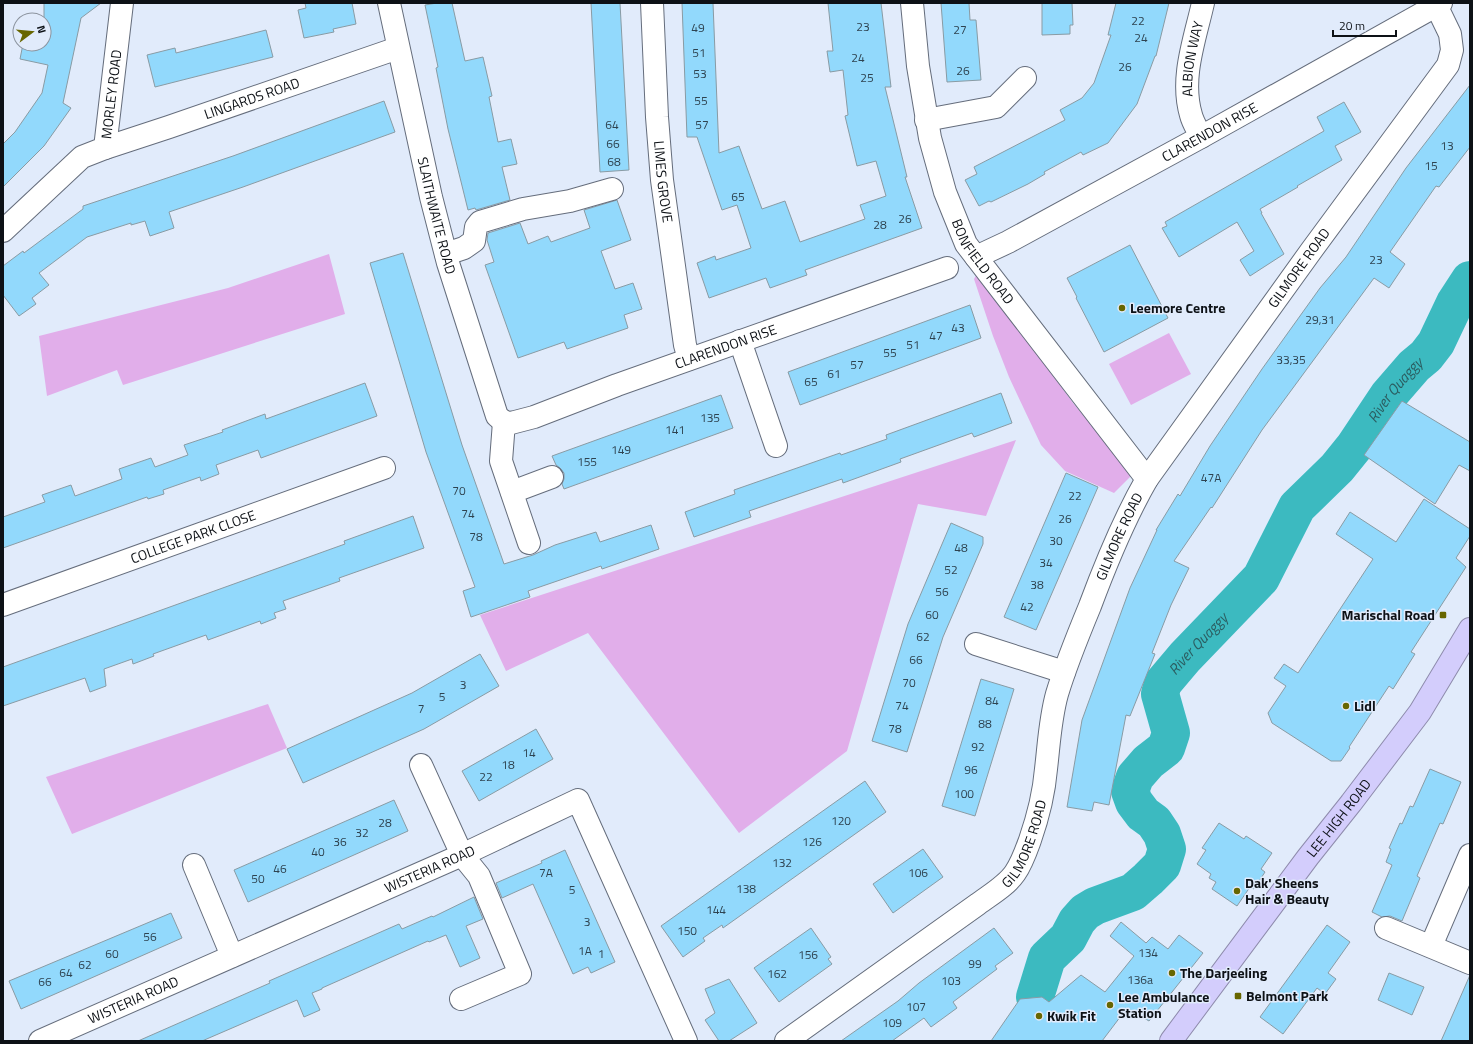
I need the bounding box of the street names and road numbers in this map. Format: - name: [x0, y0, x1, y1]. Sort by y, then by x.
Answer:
- street label: ALBION WAY: [1176, 18, 1208, 97]
- street label: MORLEY ROAD: [95, 48, 126, 140]
- street label: LINGARDS ROAD: [201, 72, 302, 124]
- street label: CLARENDON RISE: [1158, 96, 1261, 167]
- street label: LIMES GROVE: [649, 140, 679, 224]
- street label: SLAITHWAITE ROAD: [413, 155, 462, 277]
- street label: BONFIELD ROAD: [947, 215, 1020, 308]
- street label: GILMORE ROAD: [1262, 223, 1335, 312]
- street label: CLARENDON RISE: [672, 318, 779, 374]
- street label: GILMORE ROAD: [1090, 489, 1148, 583]
- street label: COLLEGE PARK CLOSE: [127, 504, 259, 568]
- street label: LEE HIGH ROAD: [1301, 774, 1376, 861]
- street label: GILMORE ROAD: [996, 798, 1051, 892]
- street label: WISTERIA ROAD: [381, 839, 478, 898]
- street label: WISTERIA ROAD: [84, 970, 182, 1029]

